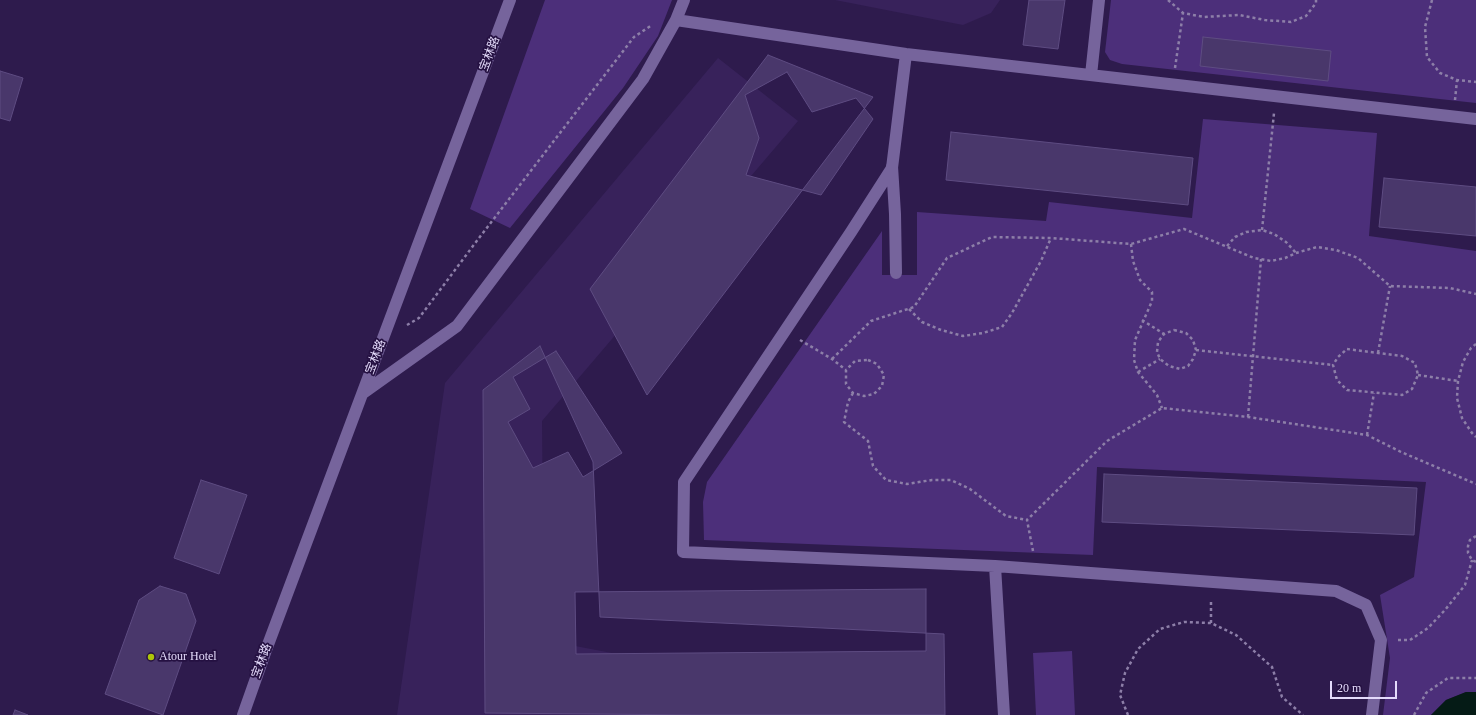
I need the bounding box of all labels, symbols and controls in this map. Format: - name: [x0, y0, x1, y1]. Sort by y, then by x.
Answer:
- street label: 宝林路: [477, 35, 503, 73]
- street label: 宝林路: [363, 338, 389, 376]
- street label: 宝林路: [249, 642, 275, 680]
- place label: Atour Hotel: [159, 650, 217, 664]
- marker: Atour Hotel: [146, 652, 156, 662]
- scale bar: [1332, 673, 1399, 699]
- text: 20 m: [1337, 681, 1361, 695]

